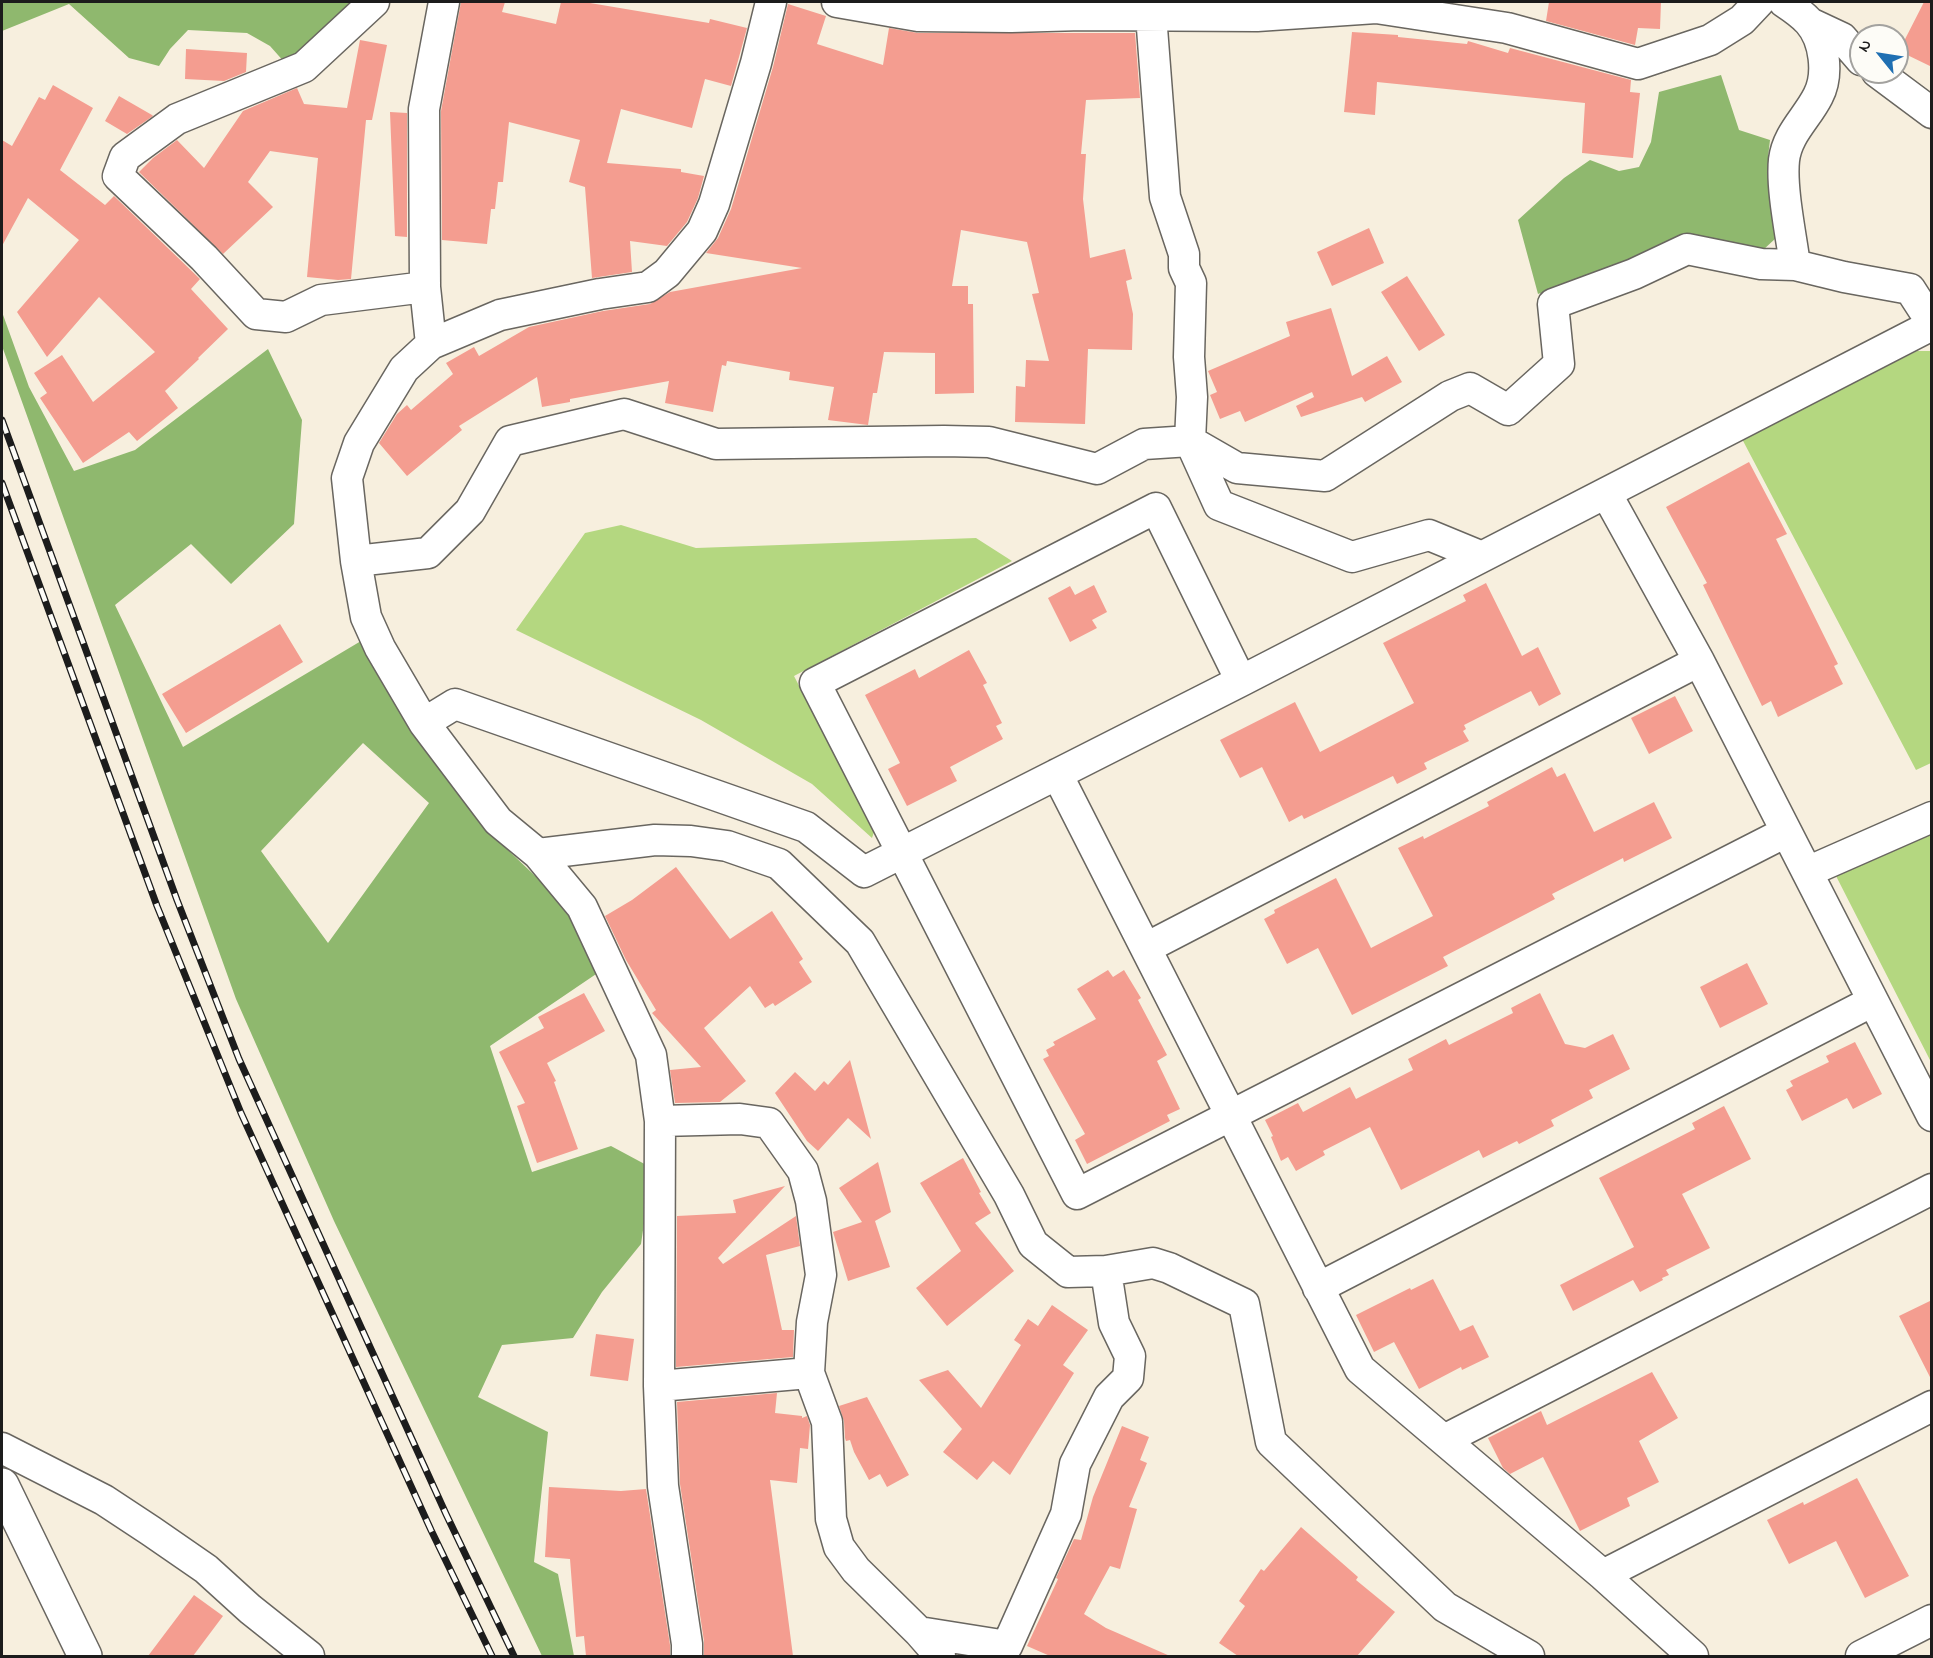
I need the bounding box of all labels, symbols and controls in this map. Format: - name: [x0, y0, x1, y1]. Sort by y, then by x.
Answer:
- north arrow: [1849, 24, 1909, 84]
- text: N: [1852, 35, 1878, 57]

